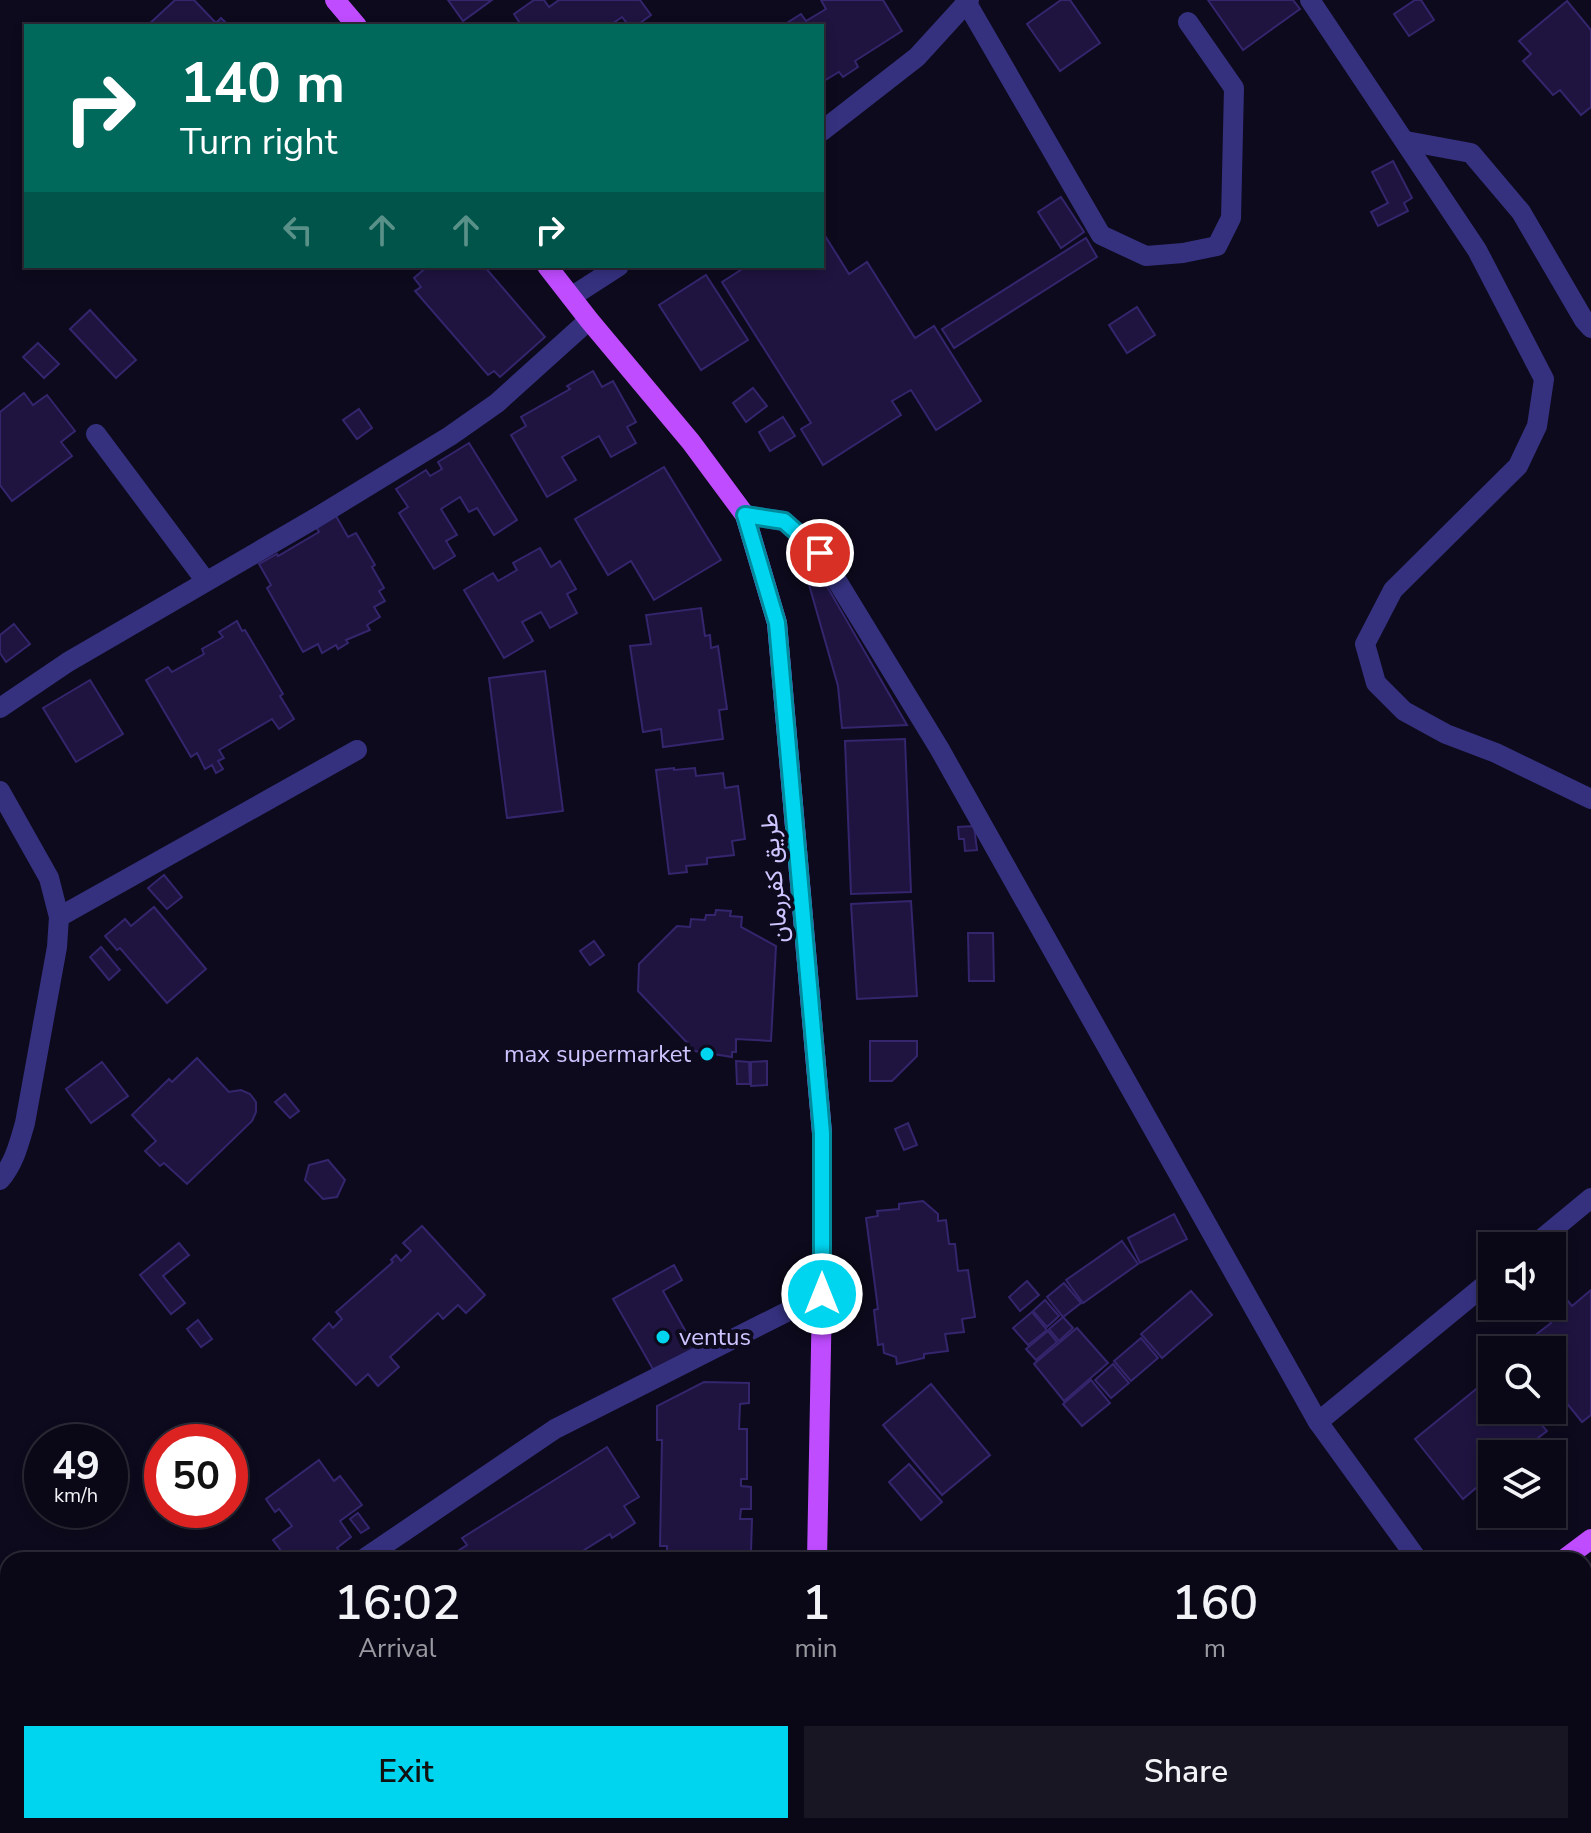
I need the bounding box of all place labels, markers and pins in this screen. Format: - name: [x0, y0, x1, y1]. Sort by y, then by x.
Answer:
- pin: [786, 519, 854, 587]
- place label: max supermarket: [504, 1038, 692, 1070]
- marker: max supermarket: [698, 1045, 716, 1063]
- place label: ventus: [679, 1321, 751, 1353]
- marker: ventus: [654, 1328, 672, 1346]

